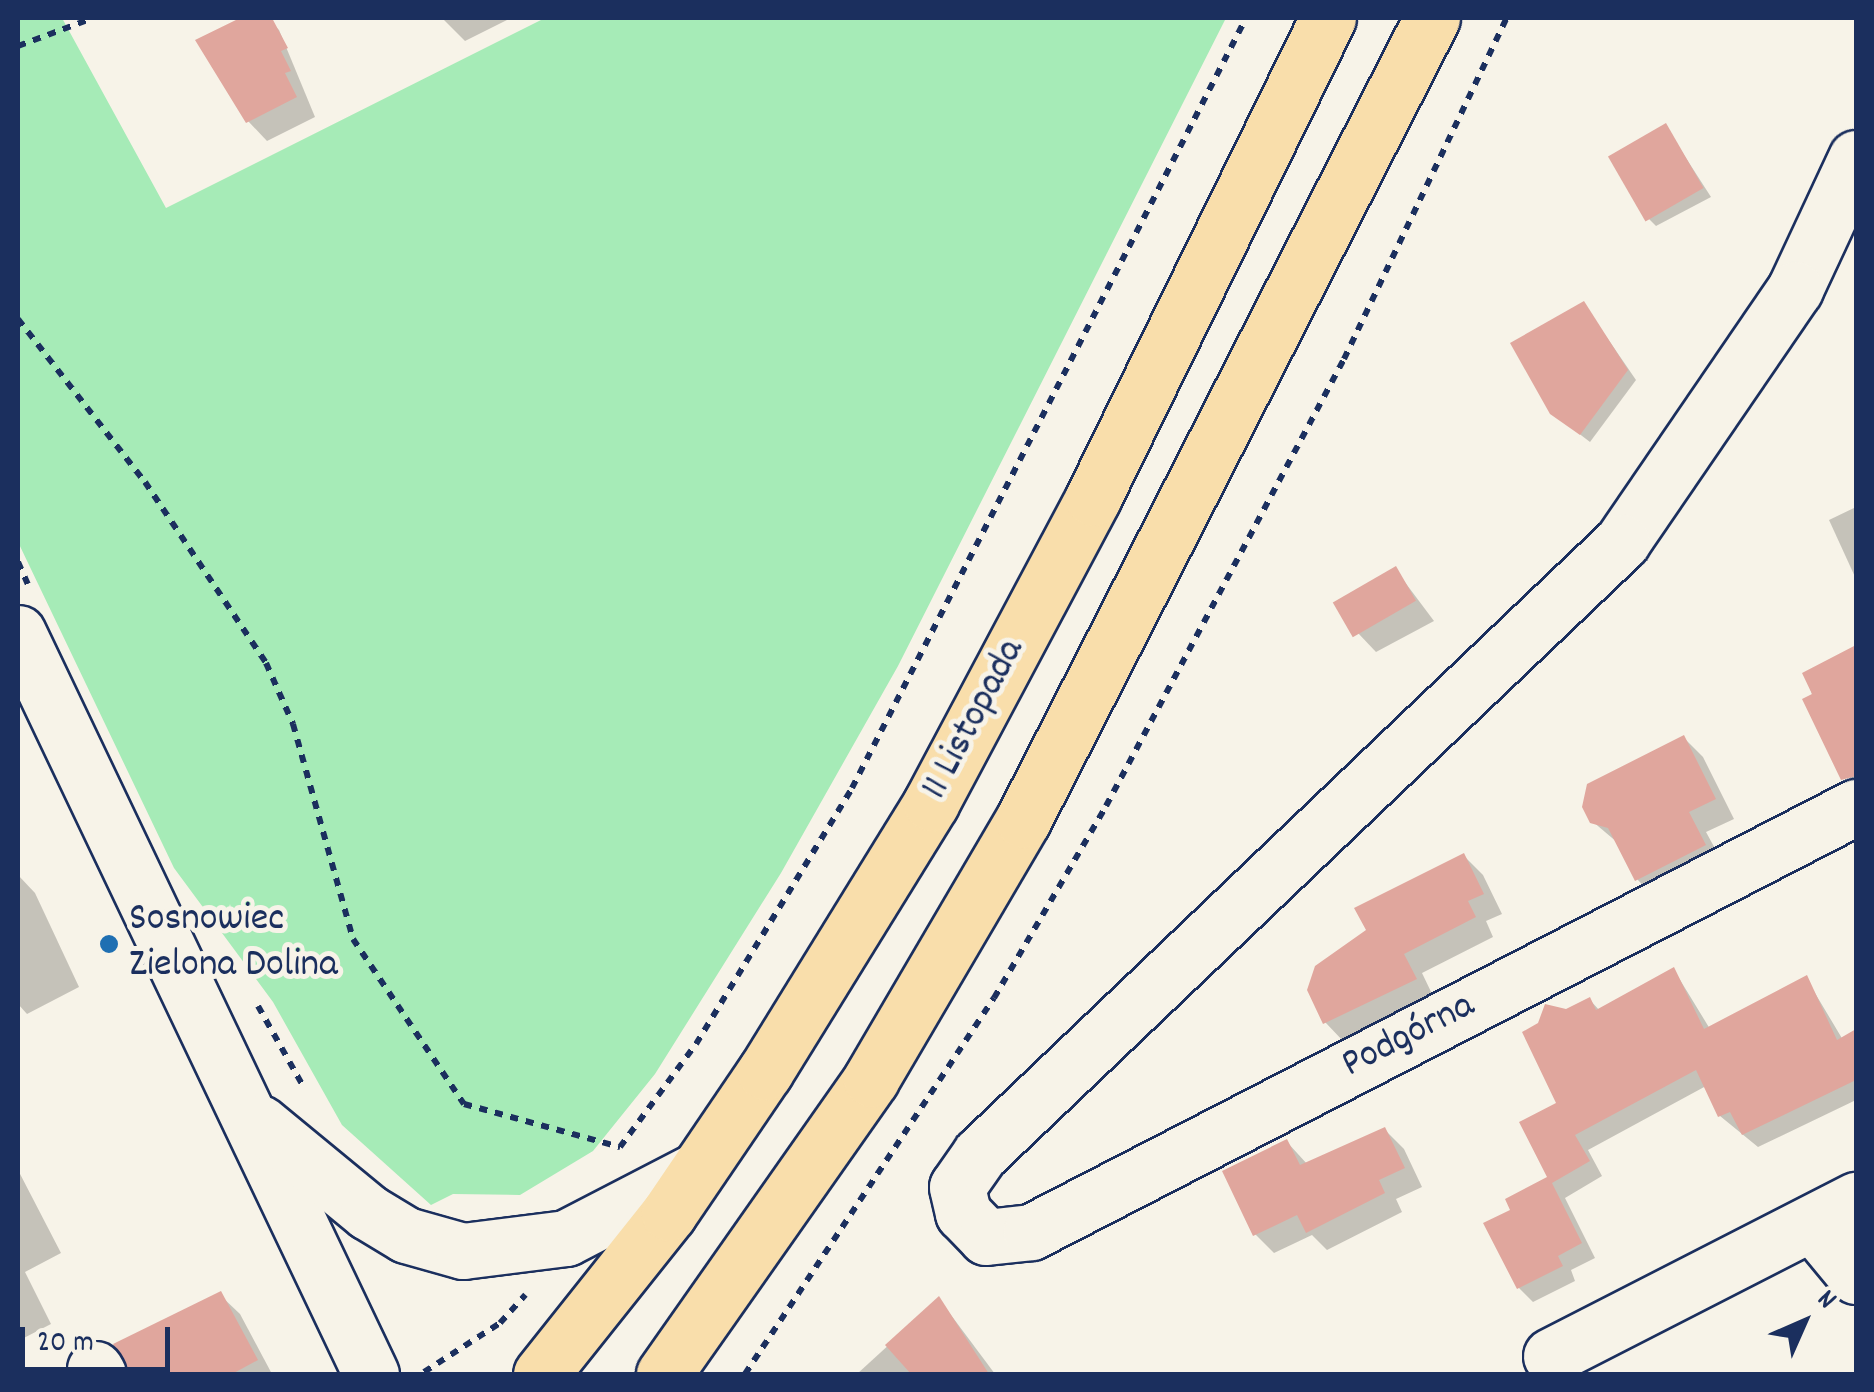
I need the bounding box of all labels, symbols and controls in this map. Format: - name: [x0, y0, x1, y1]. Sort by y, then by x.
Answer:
- street label: 11 Listopada: [913, 632, 1037, 808]
- place label: Sosnowiec Zielona Dolina: [129, 897, 338, 991]
- marker: Sosnowiec Zielona Dolina: [98, 933, 120, 955]
- street label: Podgórna: [1335, 983, 1483, 1091]
- north arrow: [1754, 1272, 1854, 1372]
- text: N: [1806, 1282, 1844, 1320]
- scale bar: [25, 1307, 175, 1369]
- text: 20 m: [37, 1323, 94, 1366]

